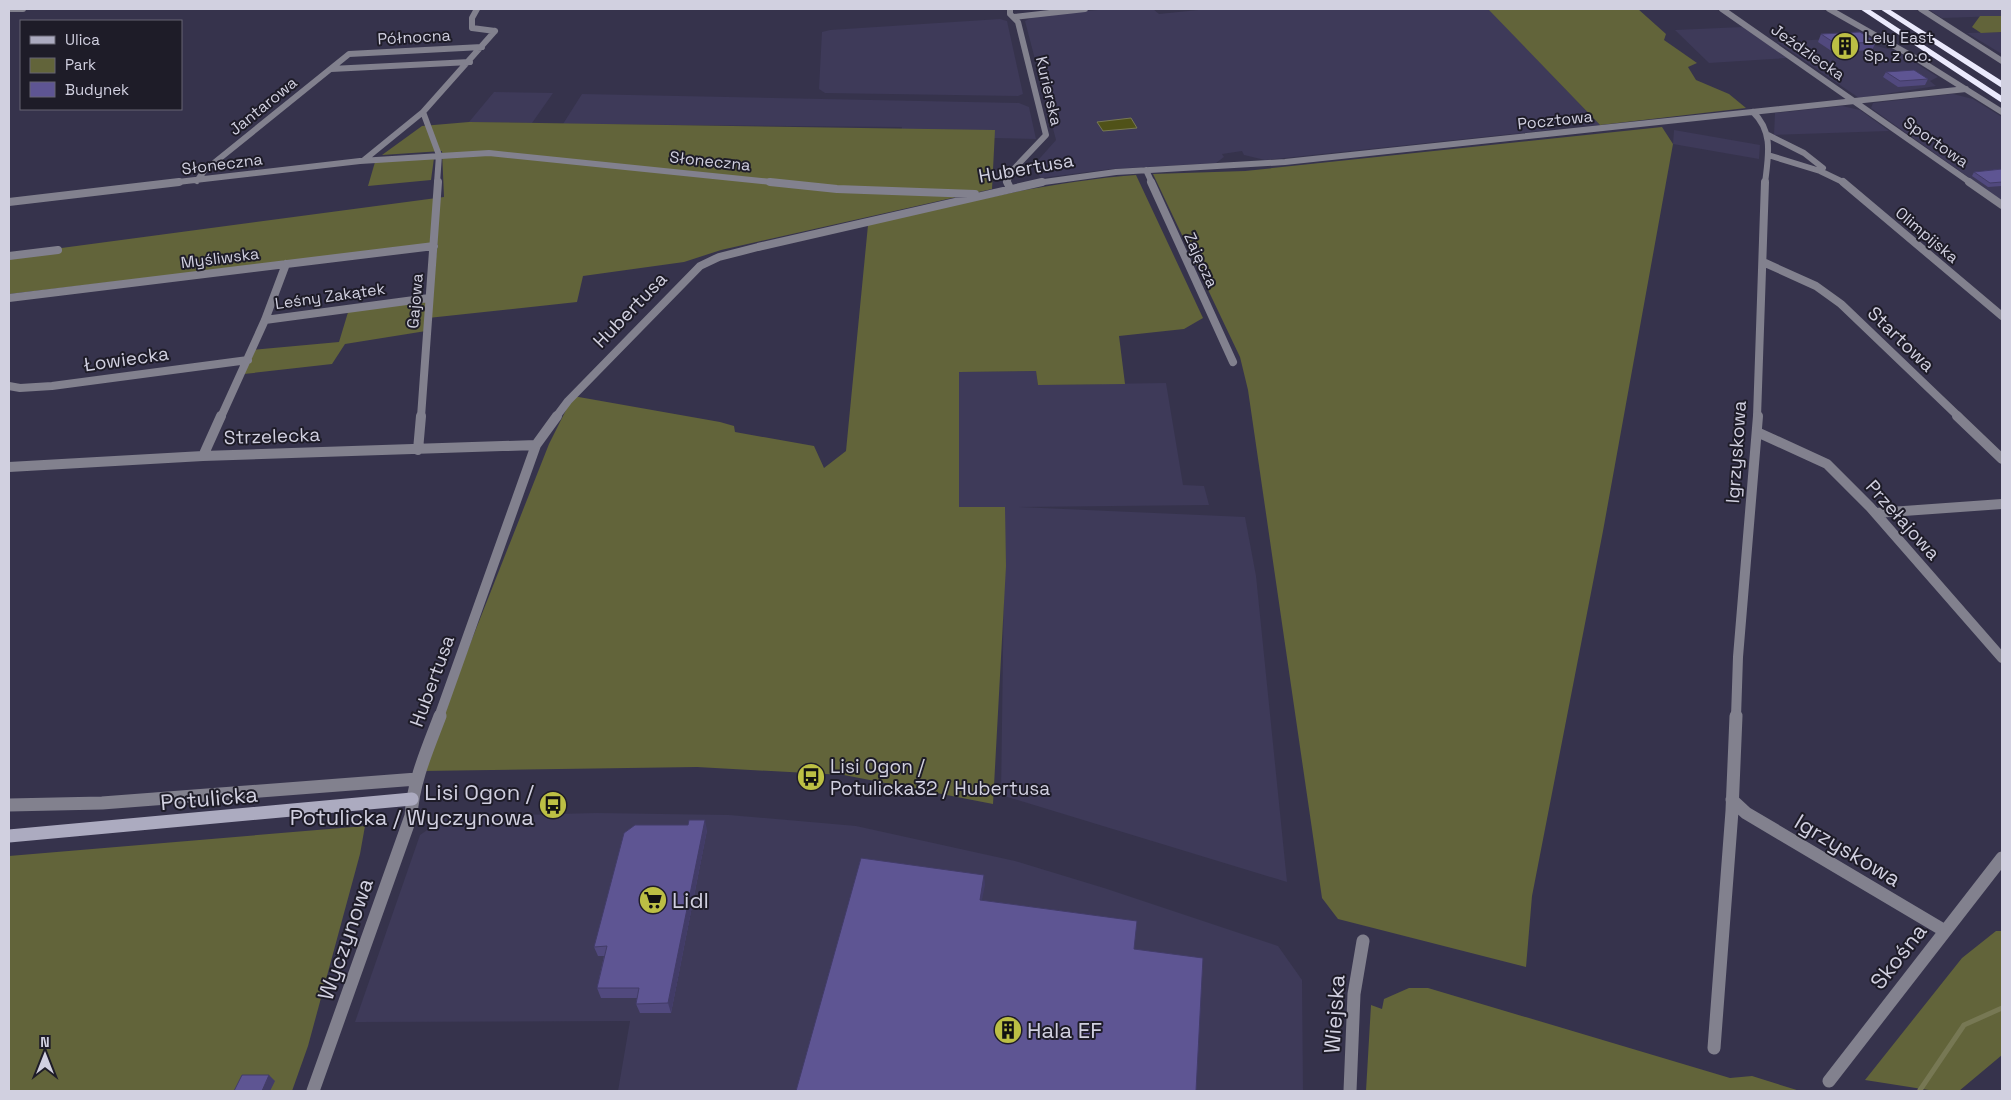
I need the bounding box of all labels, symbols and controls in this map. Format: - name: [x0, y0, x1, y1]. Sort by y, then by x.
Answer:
- street label: Jeździecka: [1767, 19, 1849, 85]
- legend: [20, 20, 182, 110]
- street label: Północna: [377, 25, 451, 49]
- place label: Lely East Sp. z o.o.: [1864, 27, 1934, 66]
- text: Ulica: [65, 30, 100, 49]
- building icon: Lely East Sp. z o.o.: [1830, 31, 1860, 61]
- street label: Kurierska: [1031, 54, 1067, 128]
- text: Park: [65, 55, 96, 74]
- street label: Jantarowa: [225, 72, 301, 140]
- text: Budynek: [65, 80, 129, 99]
- street label: Pocztowa: [1516, 106, 1594, 134]
- street label: Sportowa: [1899, 112, 1973, 172]
- street label: Słoneczna: [668, 146, 752, 176]
- street label: Hubertusa: [977, 147, 1075, 189]
- street label: Słoneczna: [180, 149, 264, 179]
- street label: Olimpijska: [1891, 202, 1963, 268]
- street label: Zajęcza: [1179, 229, 1223, 291]
- street label: Myśliwska: [180, 243, 260, 273]
- street label: Hubertusa: [588, 267, 672, 353]
- street label: Gajowa: [402, 273, 428, 329]
- street label: Leśny Zakątek: [274, 278, 387, 314]
- street label: Startowa: [1862, 301, 1940, 377]
- street label: Łowiecka: [82, 341, 171, 377]
- street label: Igrzyskowa: [1720, 400, 1752, 504]
- street label: Strzelecka: [223, 422, 321, 450]
- street label: Przełajowa: [1860, 475, 1946, 565]
- street label: Hubertusa: [404, 632, 460, 730]
- place label: Lisi Ogon / Potulicka32 / Hubertusa: [830, 754, 1050, 801]
- bus stop icon: Lisi Ogon / Potulicka32 / Hubertusa: [796, 762, 826, 792]
- place label: Lisi Ogon / Potulicka / Wyczynowa: [290, 778, 535, 831]
- street label: Potulicka: [159, 780, 259, 816]
- bus stop icon: Lisi Ogon / Potulicka / Wyczynowa: [538, 790, 568, 820]
- street label: Igrzyskowa: [1790, 807, 1907, 893]
- street label: Wyczynowa: [311, 874, 379, 1004]
- supermarket icon: Lidl: [638, 885, 668, 915]
- place label: Lidl: [672, 886, 709, 914]
- street label: Skośna: [1864, 917, 1933, 995]
- street label: Wiejska: [1317, 973, 1351, 1054]
- building icon: Hala EF: [993, 1015, 1023, 1045]
- place label: Hala EF: [1027, 1016, 1102, 1044]
- north arrow: [20, 1030, 70, 1080]
- text: N: [40, 1033, 50, 1051]

